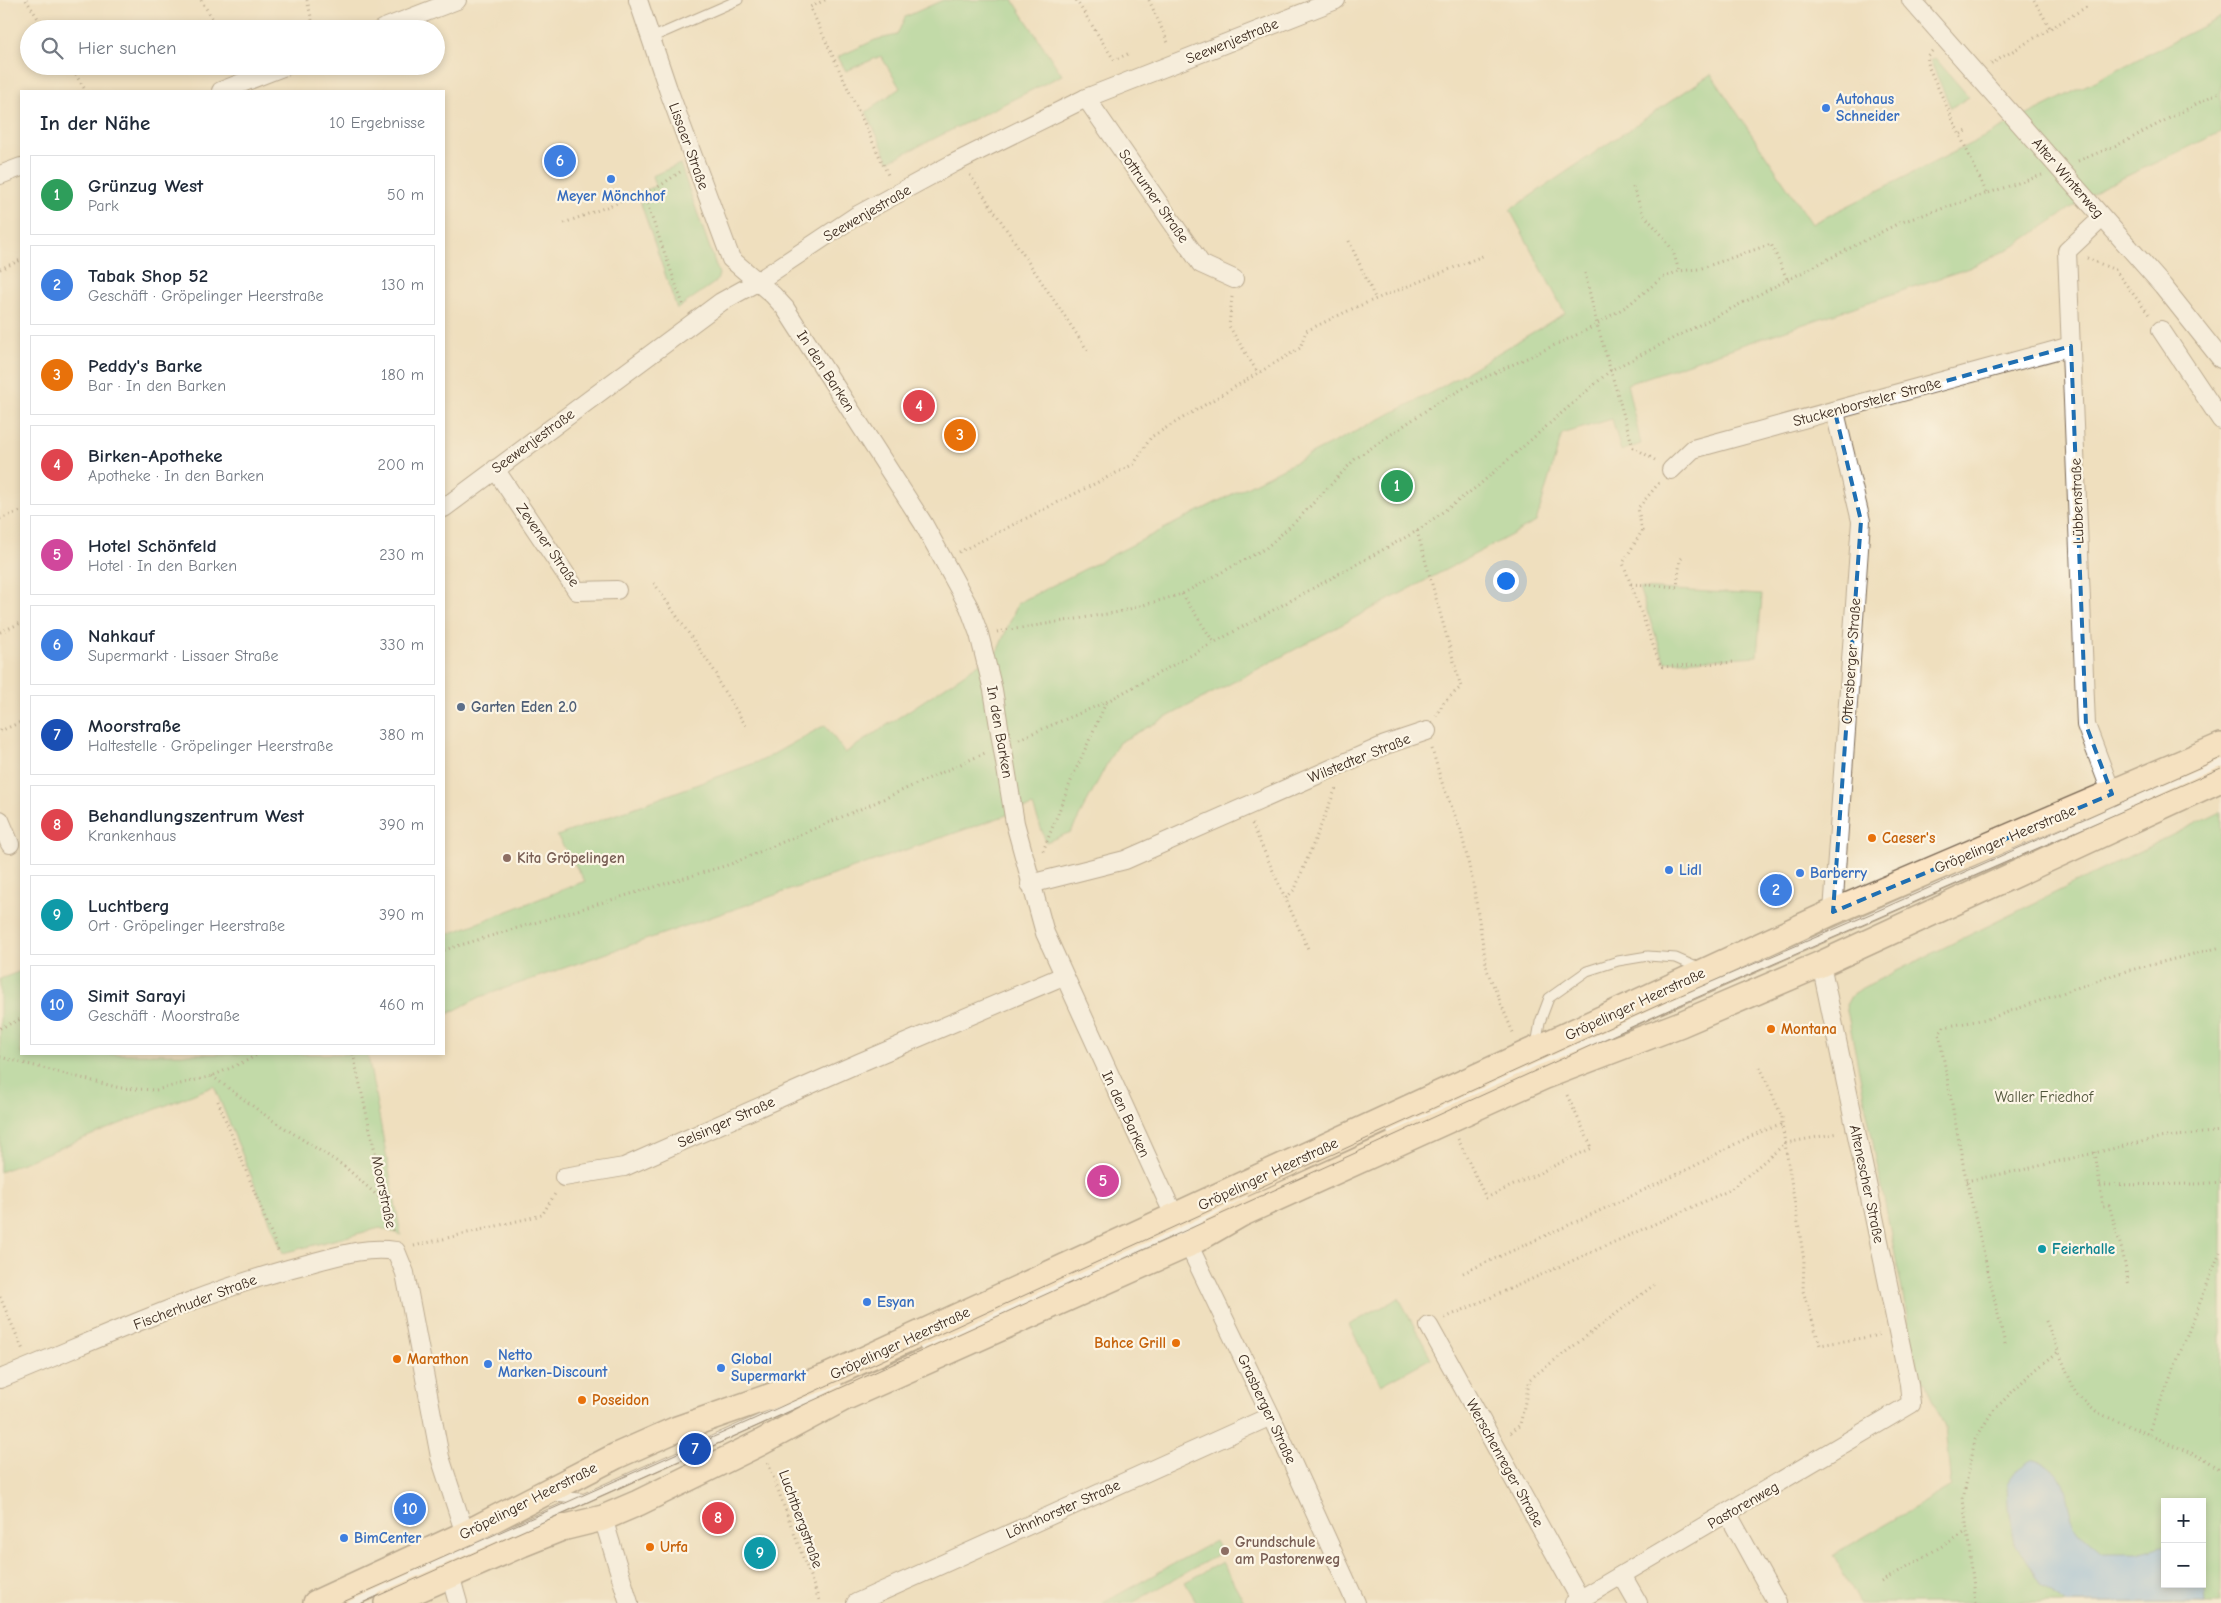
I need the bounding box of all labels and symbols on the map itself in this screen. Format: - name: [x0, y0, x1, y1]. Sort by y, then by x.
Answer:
- street label: Seewenjestraße: [1183, 14, 1281, 68]
- place label: Autohaus Schneider: [1836, 90, 1900, 125]
- street label: Lissaer Straße: [665, 100, 713, 192]
- marker: Autohaus Schneider: [1820, 102, 1832, 114]
- street label: Alter Winterweg: [2028, 134, 2108, 222]
- pin: 6: [544, 142, 576, 180]
- street label: Sottrumer Straße: [1115, 146, 1193, 247]
- marker: Meyer Mönchhof: [605, 173, 617, 185]
- street label: Seewenjestraße: [820, 180, 914, 245]
- place label: Meyer Mönchhof: [557, 187, 666, 205]
- street label: In den Barken: [793, 327, 859, 415]
- street label: Stuckenborsteler Straße: [1791, 373, 1944, 430]
- pin: 4: [903, 387, 935, 425]
- street label: Seewenjestraße: [488, 405, 578, 477]
- pin: 3: [944, 416, 976, 454]
- street label: Lübbenstraße: [2066, 457, 2087, 544]
- pin: 1: [1381, 467, 1413, 505]
- street label: Zevener Straße: [513, 500, 584, 591]
- your location: [1493, 568, 1519, 594]
- street label: Ottersberger Straße: [1838, 597, 1864, 725]
- street label: In den Barken: [983, 684, 1017, 780]
- place label: Garten Eden 2.0: [471, 698, 577, 716]
- marker: Garten Eden 2.0: [455, 701, 467, 713]
- street label: Wilstedter Straße: [1305, 729, 1413, 787]
- street label: Gröpelinger Heerstraße: [1931, 801, 2079, 877]
- place label: Caeser's: [1882, 829, 1935, 847]
- marker: Caeser's: [1866, 832, 1878, 844]
- place label: Kita Gröpelingen: [517, 849, 625, 867]
- marker: Kita Gröpelingen: [501, 852, 513, 864]
- place label: Lidl: [1679, 861, 1702, 879]
- marker: Lidl: [1663, 864, 1675, 876]
- place label: Barberry: [1810, 864, 1867, 882]
- marker: Barberry: [1794, 867, 1806, 879]
- pin: 2: [1760, 871, 1792, 909]
- street label: Gröpelinger Heerstraße: [1562, 963, 1708, 1044]
- place label: Montana: [1781, 1020, 1837, 1038]
- marker: Montana: [1765, 1023, 1777, 1035]
- street label: In den Barken: [1098, 1068, 1154, 1160]
- park label: Waller Friedhof: [1995, 1088, 2094, 1106]
- street label: Selsinger Straße: [674, 1092, 778, 1152]
- street label: Altenescher Straße: [1846, 1123, 1888, 1245]
- street label: Gröpelinger Heerstraße: [1195, 1133, 1341, 1214]
- street label: Moorstraße: [368, 1154, 401, 1230]
- pin: 5: [1087, 1162, 1119, 1200]
- place label: Feierhalle: [2052, 1240, 2115, 1258]
- marker: Feierhalle: [2036, 1243, 2048, 1255]
- street label: Fischerhuder Straße: [131, 1270, 260, 1334]
- place label: Esyan: [877, 1293, 915, 1311]
- marker: Esyan: [861, 1296, 873, 1308]
- street label: Gröpelinger Heerstraße: [827, 1302, 973, 1383]
- place label: Bahce Grill: [1094, 1334, 1166, 1352]
- marker: Bahce Grill: [1170, 1337, 1182, 1349]
- place label: Netto Marken-Discount: [498, 1346, 609, 1381]
- place label: Marathon: [407, 1350, 469, 1368]
- place label: Global Supermarkt: [731, 1350, 807, 1385]
- street label: Grasberger Straße: [1234, 1351, 1301, 1467]
- marker: Marathon: [391, 1353, 403, 1365]
- marker: Netto Marken-Discount: [482, 1358, 494, 1370]
- marker: Global Supermarkt: [715, 1362, 727, 1374]
- place label: Poseidon: [592, 1391, 649, 1409]
- marker: Poseidon: [576, 1394, 588, 1406]
- street label: Werschenreger Straße: [1462, 1396, 1548, 1531]
- pin: 7: [679, 1430, 711, 1468]
- street label: Gröpelinger Heerstraße: [456, 1458, 600, 1544]
- street label: Luchtbergstraße: [775, 1468, 827, 1571]
- street label: Löhnhorster Straße: [1003, 1475, 1123, 1542]
- street label: Pastorenweg: [1704, 1477, 1782, 1533]
- pin: 10: [394, 1490, 426, 1528]
- pin: 8: [702, 1499, 734, 1537]
- place label: BimCenter: [354, 1529, 421, 1547]
- marker: BimCenter: [338, 1532, 350, 1544]
- place label: Grundschule am Pastorenweg: [1235, 1533, 1341, 1568]
- pin: 9: [744, 1534, 776, 1572]
- place label: Urfa: [660, 1538, 688, 1556]
- marker: Urfa: [644, 1541, 656, 1553]
- marker: Grundschule am Pastorenweg: [1219, 1545, 1231, 1557]

